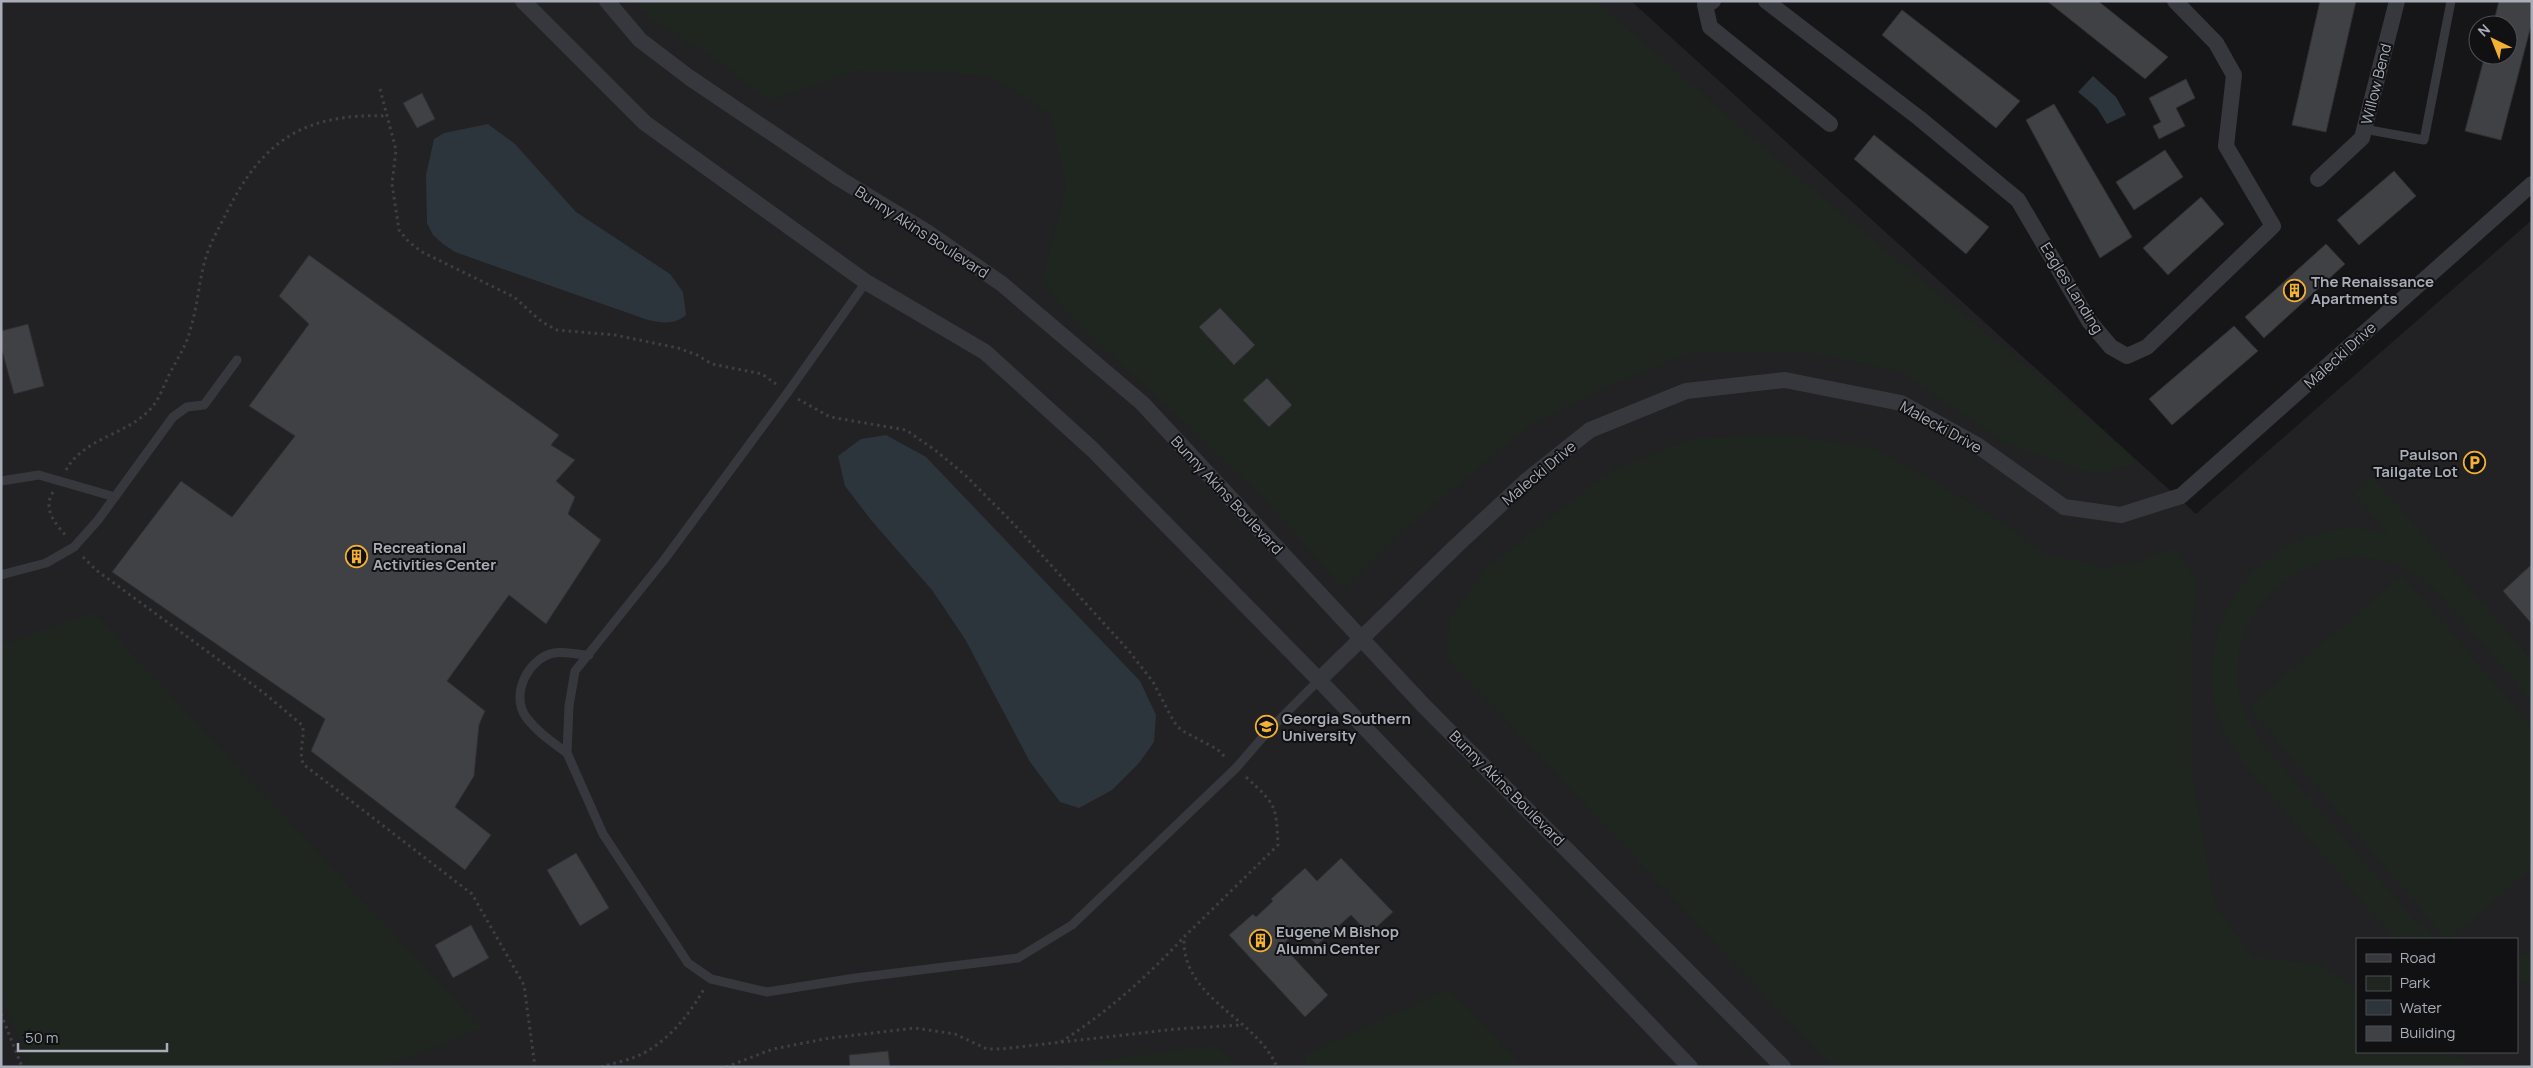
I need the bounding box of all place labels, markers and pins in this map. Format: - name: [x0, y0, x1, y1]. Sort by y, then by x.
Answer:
- place label: The Renaissance Apartments: [2311, 271, 2434, 309]
- building icon: The Renaissance Apartments: [2283, 278, 2307, 302]
- place label: Paulson Tailgate Lot: [2373, 444, 2458, 482]
- parking icon: Paulson Tailgate Lot: [2462, 451, 2486, 475]
- place label: Recreational Activities Center: [373, 537, 496, 575]
- building icon: Recreational Activities Center: [345, 544, 369, 568]
- place label: Georgia Southern University: [1282, 708, 1411, 746]
- school or university icon: Georgia Southern University: [1254, 715, 1278, 739]
- place label: Eugene M Bishop Alumni Center: [1276, 921, 1399, 959]
- building icon: Eugene M Bishop Alumni Center: [1248, 928, 1272, 952]

